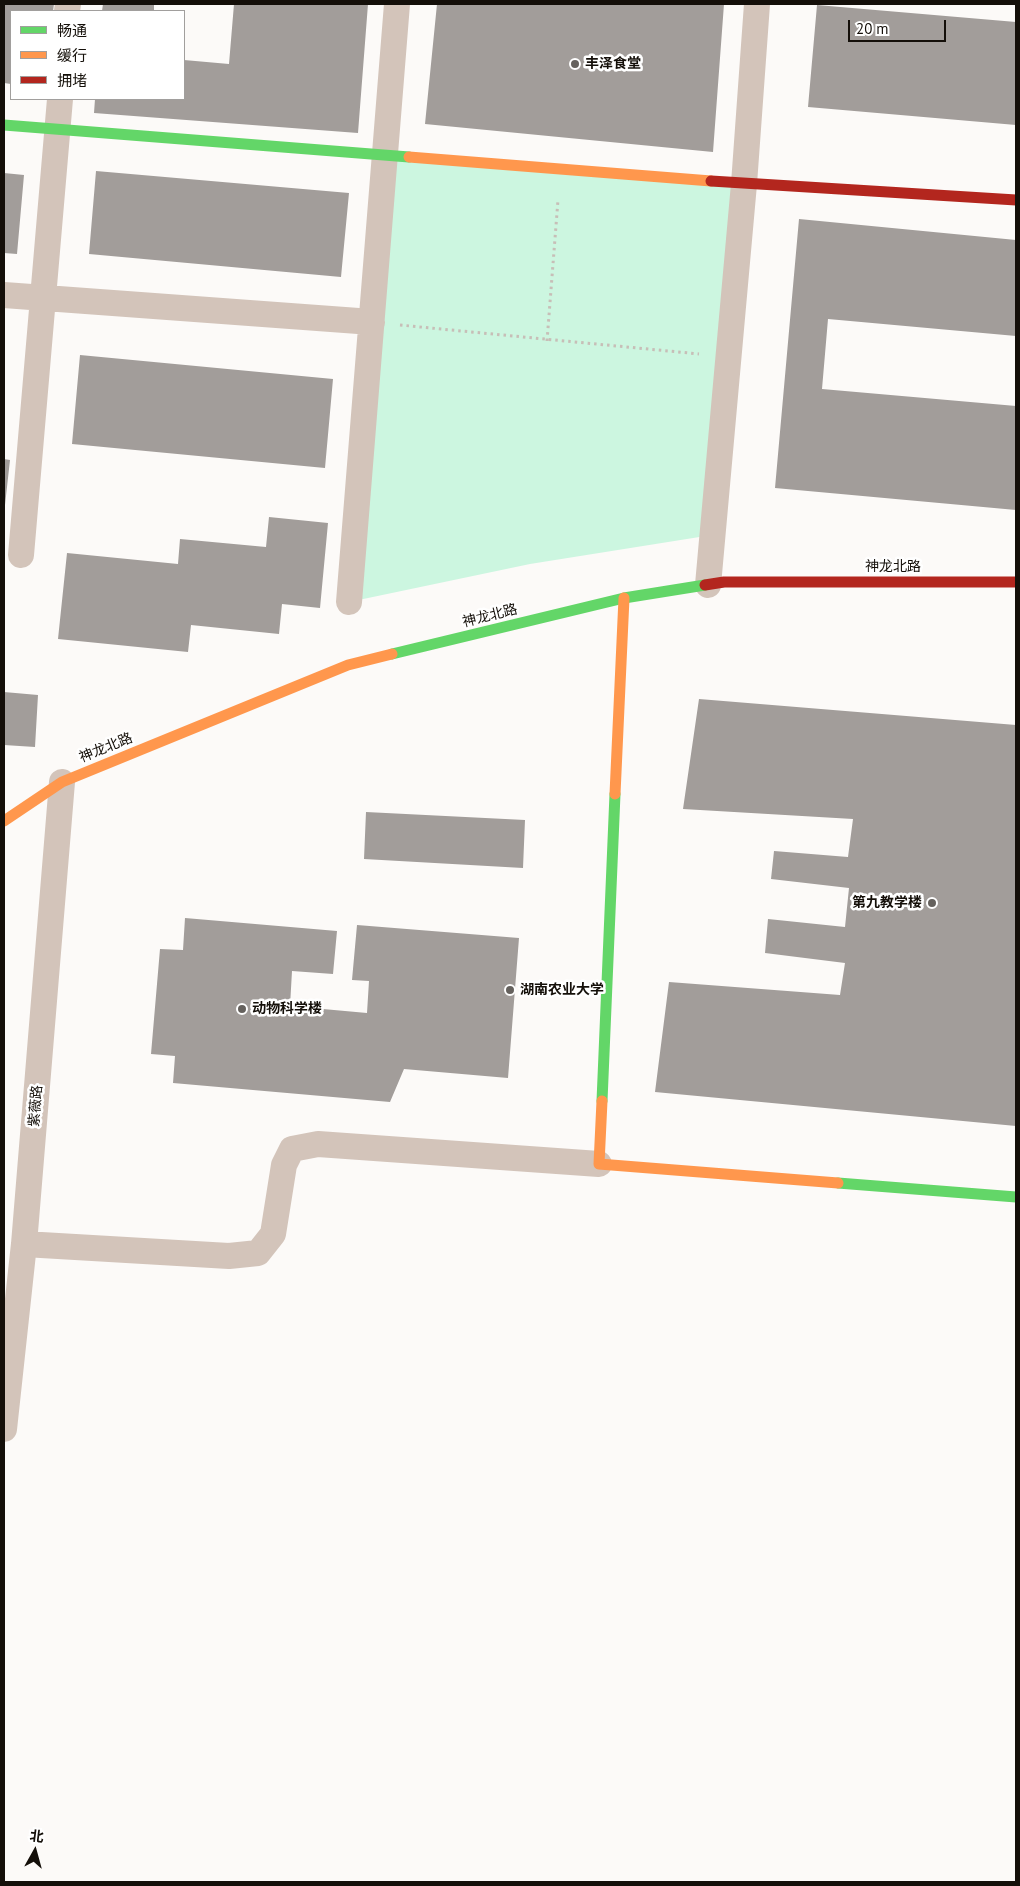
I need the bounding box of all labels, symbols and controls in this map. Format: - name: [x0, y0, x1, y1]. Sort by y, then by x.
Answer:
- legend: [10, 10, 185, 100]
- scale bar: [850, 10, 948, 42]
- text: 20 m: [856, 19, 889, 38]
- text: 畅通: [57, 21, 87, 40]
- text: 缓行: [57, 46, 87, 65]
- place label: 丰泽食堂: [585, 56, 641, 72]
- marker: 丰泽食堂: [569, 58, 581, 70]
- text: 拥堵: [57, 71, 87, 90]
- street label: 神龙北路: [865, 559, 921, 575]
- street label: 神龙北路: [461, 601, 519, 631]
- street label: 神龙北路: [77, 730, 135, 766]
- place label: 第九教学楼: [852, 895, 922, 911]
- marker: 第九教学楼: [926, 897, 938, 909]
- place label: 湖南农业大学: [520, 982, 604, 998]
- marker: 湖南农业大学: [504, 984, 516, 996]
- place label: 动物科学楼: [252, 1001, 322, 1017]
- marker: 动物科学楼: [236, 1003, 248, 1015]
- street label: 紫薇路: [26, 1084, 46, 1128]
- north arrow: [10, 1826, 60, 1876]
- text: 北: [29, 1826, 45, 1846]

